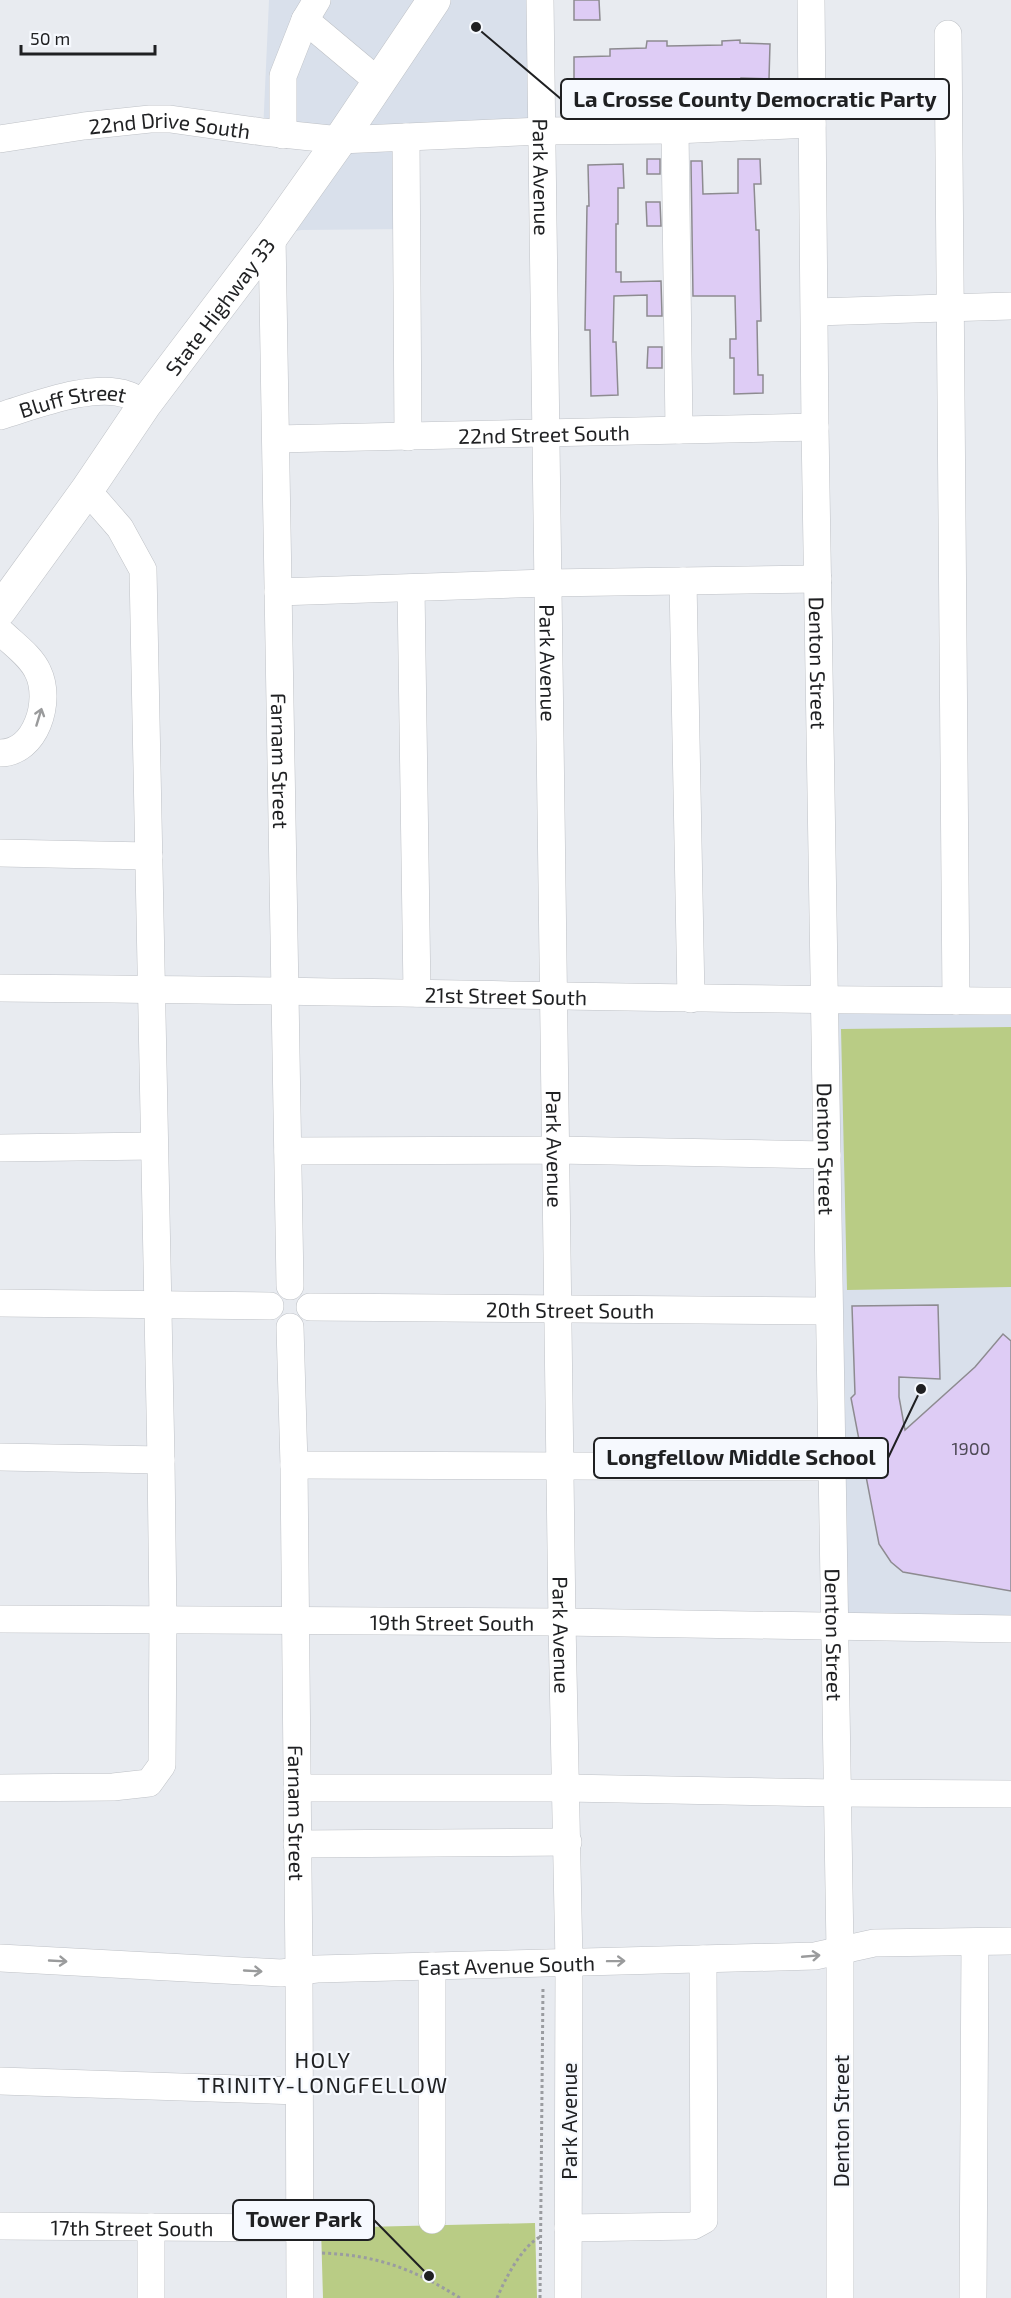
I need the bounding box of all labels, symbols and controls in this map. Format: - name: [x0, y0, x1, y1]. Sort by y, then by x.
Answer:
- scale bar: [21, 18, 154, 56]
- text: 50 m: [30, 27, 70, 49]
- callout: La Crosse County Democratic Party: [561, 79, 949, 119]
- text: La Crosse County Democratic Party: [573, 85, 937, 112]
- street label: 22nd Drive South: [87, 106, 252, 143]
- street label: Park Avenue: [529, 118, 556, 236]
- street label: State Highway 33: [159, 232, 279, 380]
- street label: Bluff Street: [15, 379, 129, 422]
- street label: 22nd Street South: [458, 419, 630, 447]
- street label: Denton Street: [805, 596, 832, 729]
- street label: Park Avenue: [536, 604, 562, 722]
- street label: Farnam Street: [267, 693, 295, 829]
- one-way arrow: [34, 707, 45, 726]
- street label: 21st Street South: [424, 981, 587, 1009]
- street label: Denton Street: [813, 1082, 840, 1215]
- street label: Park Avenue: [542, 1090, 569, 1208]
- street label: 20th Street South: [486, 1296, 654, 1322]
- house number: 1900: [951, 1437, 991, 1459]
- callout: Longfellow Middle School: [594, 1438, 888, 1478]
- text: Longfellow Middle School: [606, 1443, 877, 1469]
- street label: Denton Street: [821, 1568, 848, 1701]
- street label: Park Avenue: [549, 1576, 576, 1694]
- street label: 19th Street South: [370, 1608, 534, 1634]
- street label: Farnam Street: [284, 1745, 311, 1881]
- street label: East Avenue South: [417, 1949, 595, 1979]
- one-way arrow: [800, 1950, 820, 1961]
- one-way arrow: [48, 1955, 68, 1966]
- one-way arrow: [605, 1955, 625, 1967]
- one-way arrow: [243, 1966, 263, 1977]
- district label: HOLY TRINITY-LONGFELLOW: [197, 2046, 449, 2097]
- street label: Denton Street: [828, 2055, 853, 2187]
- street label: Park Avenue: [556, 2062, 581, 2180]
- callout: Tower Park: [233, 2200, 374, 2240]
- text: Tower Park: [246, 2205, 363, 2231]
- street label: 17th Street South: [50, 2214, 214, 2240]

